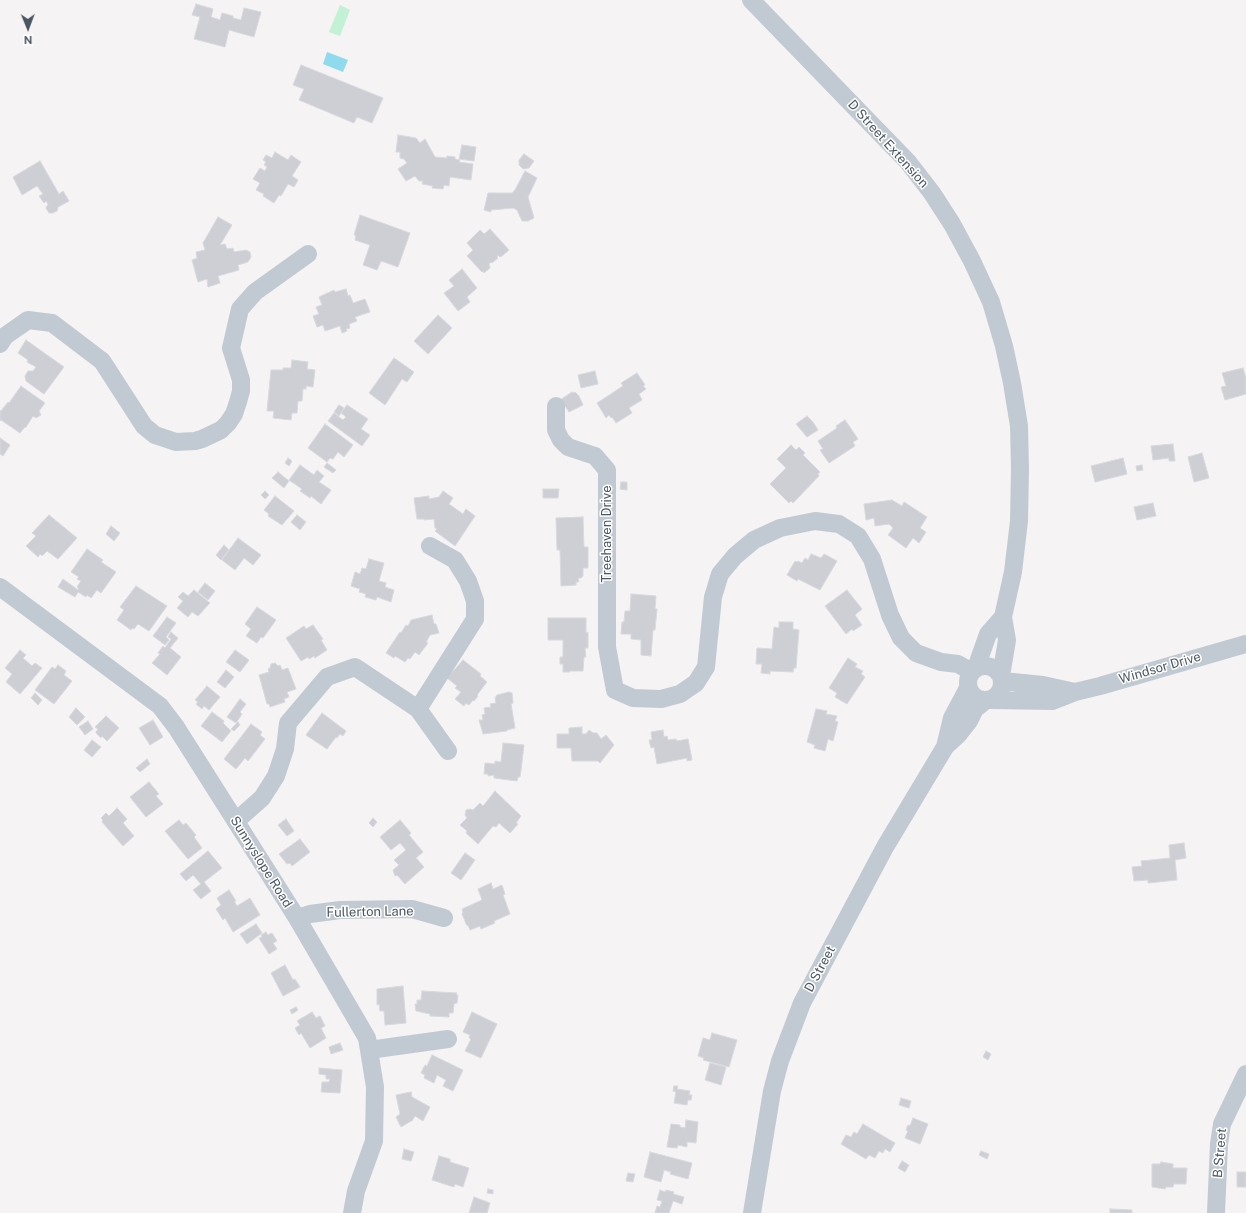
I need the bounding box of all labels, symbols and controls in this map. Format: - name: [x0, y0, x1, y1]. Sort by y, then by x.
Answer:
- north arrow: [8, 8, 48, 48]
- text: N: [24, 34, 33, 46]
- street label: D Street Extension: [845, 97, 931, 191]
- street label: Treehaven Drive: [599, 486, 615, 582]
- street label: Windsor Drive: [1117, 649, 1203, 687]
- street label: Sunnyslope Road: [227, 814, 295, 910]
- street label: Fullerton Lane: [326, 903, 414, 921]
- street label: D Street: [801, 943, 839, 995]
- street label: B Street: [1210, 1127, 1230, 1179]

